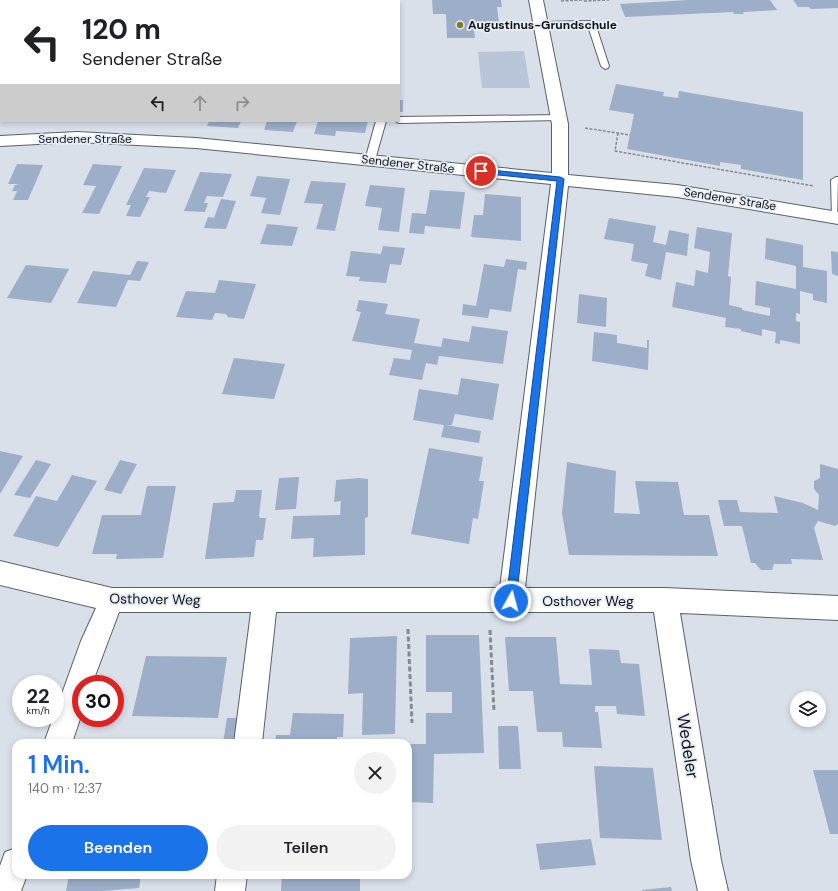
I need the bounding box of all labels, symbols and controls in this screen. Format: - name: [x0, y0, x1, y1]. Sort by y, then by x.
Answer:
- text: 120 m: [82, 11, 161, 48]
- icon: left: [16, 16, 68, 68]
- place label: Augustinus-Grundschule: [468, 17, 617, 33]
- marker: Augustinus-Grundschule: [455, 20, 465, 30]
- text: Sendener Straße: [82, 47, 222, 71]
- icon: left: [147, 92, 169, 114]
- icon: ahead: [189, 92, 211, 114]
- icon: right: [231, 92, 253, 114]
- street label: Sendener Straße: [38, 131, 132, 147]
- street label: Sendener Straße: [361, 151, 456, 177]
- pin: [464, 154, 498, 188]
- icon: arrive: [470, 160, 492, 182]
- street label: Sendener Straße: [683, 184, 778, 214]
- position arrow: [490, 580, 532, 622]
- street label: Osthover Weg: [109, 589, 201, 609]
- street label: Osthover Weg: [542, 592, 634, 610]
- speed limit sign: 30: [72, 675, 124, 727]
- text: 22: [26, 683, 50, 709]
- map controls: [790, 691, 826, 727]
- button: layers: [790, 691, 826, 727]
- text: km/h: [26, 704, 50, 717]
- street label: Wedeler: [672, 712, 704, 780]
- text: 1 Min.: [28, 749, 90, 780]
- button: close: [354, 752, 396, 794]
- text: 140 m · 12:37: [28, 780, 102, 797]
- button: Beenden: [28, 825, 208, 871]
- button: Teilen: [216, 825, 396, 871]

